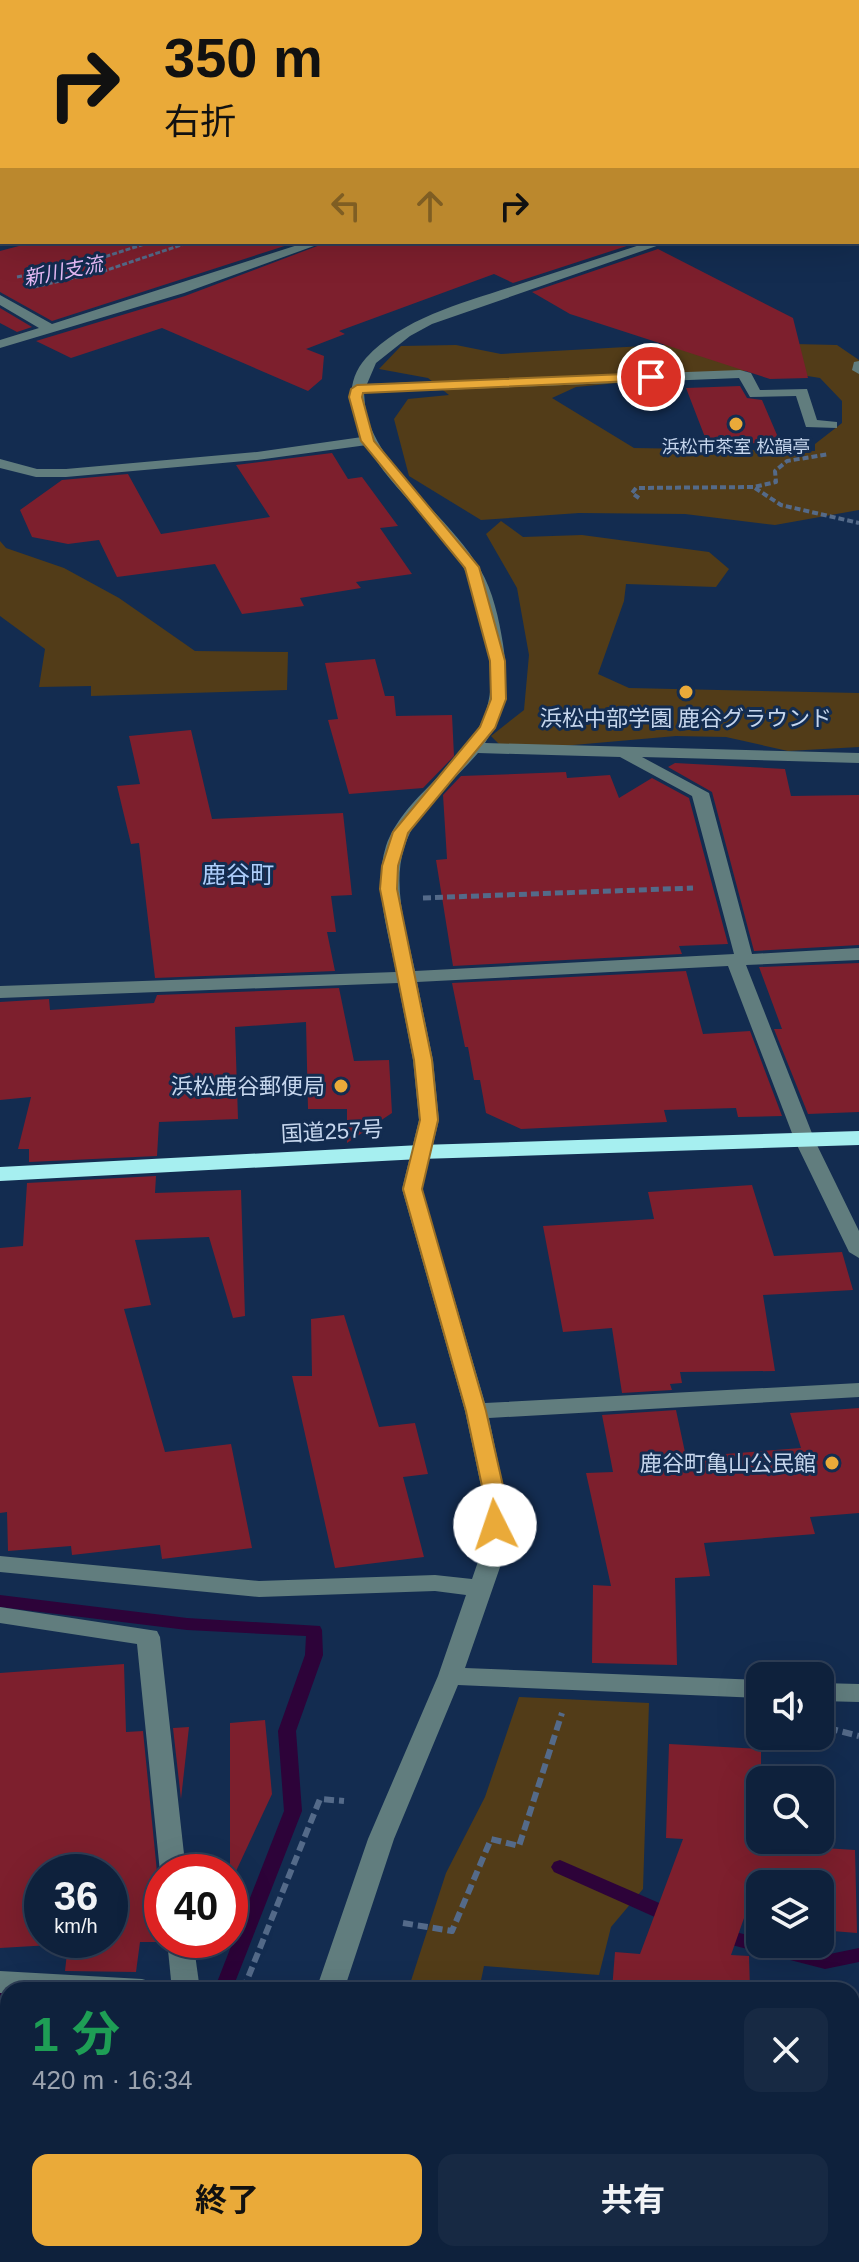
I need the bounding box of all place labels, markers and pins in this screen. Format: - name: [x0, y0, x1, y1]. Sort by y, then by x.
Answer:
- pin: [617, 343, 685, 411]
- marker: 浜松市茶室 松韻亭: [727, 415, 745, 433]
- place label: 浜松市茶室 松韻亭: [661, 437, 811, 457]
- marker: 浜松中部学園 鹿谷グラウンド: [677, 683, 695, 701]
- place label: 浜松中部学園 鹿谷グラウンド: [540, 706, 832, 731]
- place label: 浜松鹿谷郵便局: [171, 1074, 325, 1099]
- marker: 浜松鹿谷郵便局: [332, 1077, 350, 1095]
- place label: 鹿谷町亀山公民館: [640, 1451, 816, 1476]
- marker: 鹿谷町亀山公民館: [823, 1454, 841, 1472]

